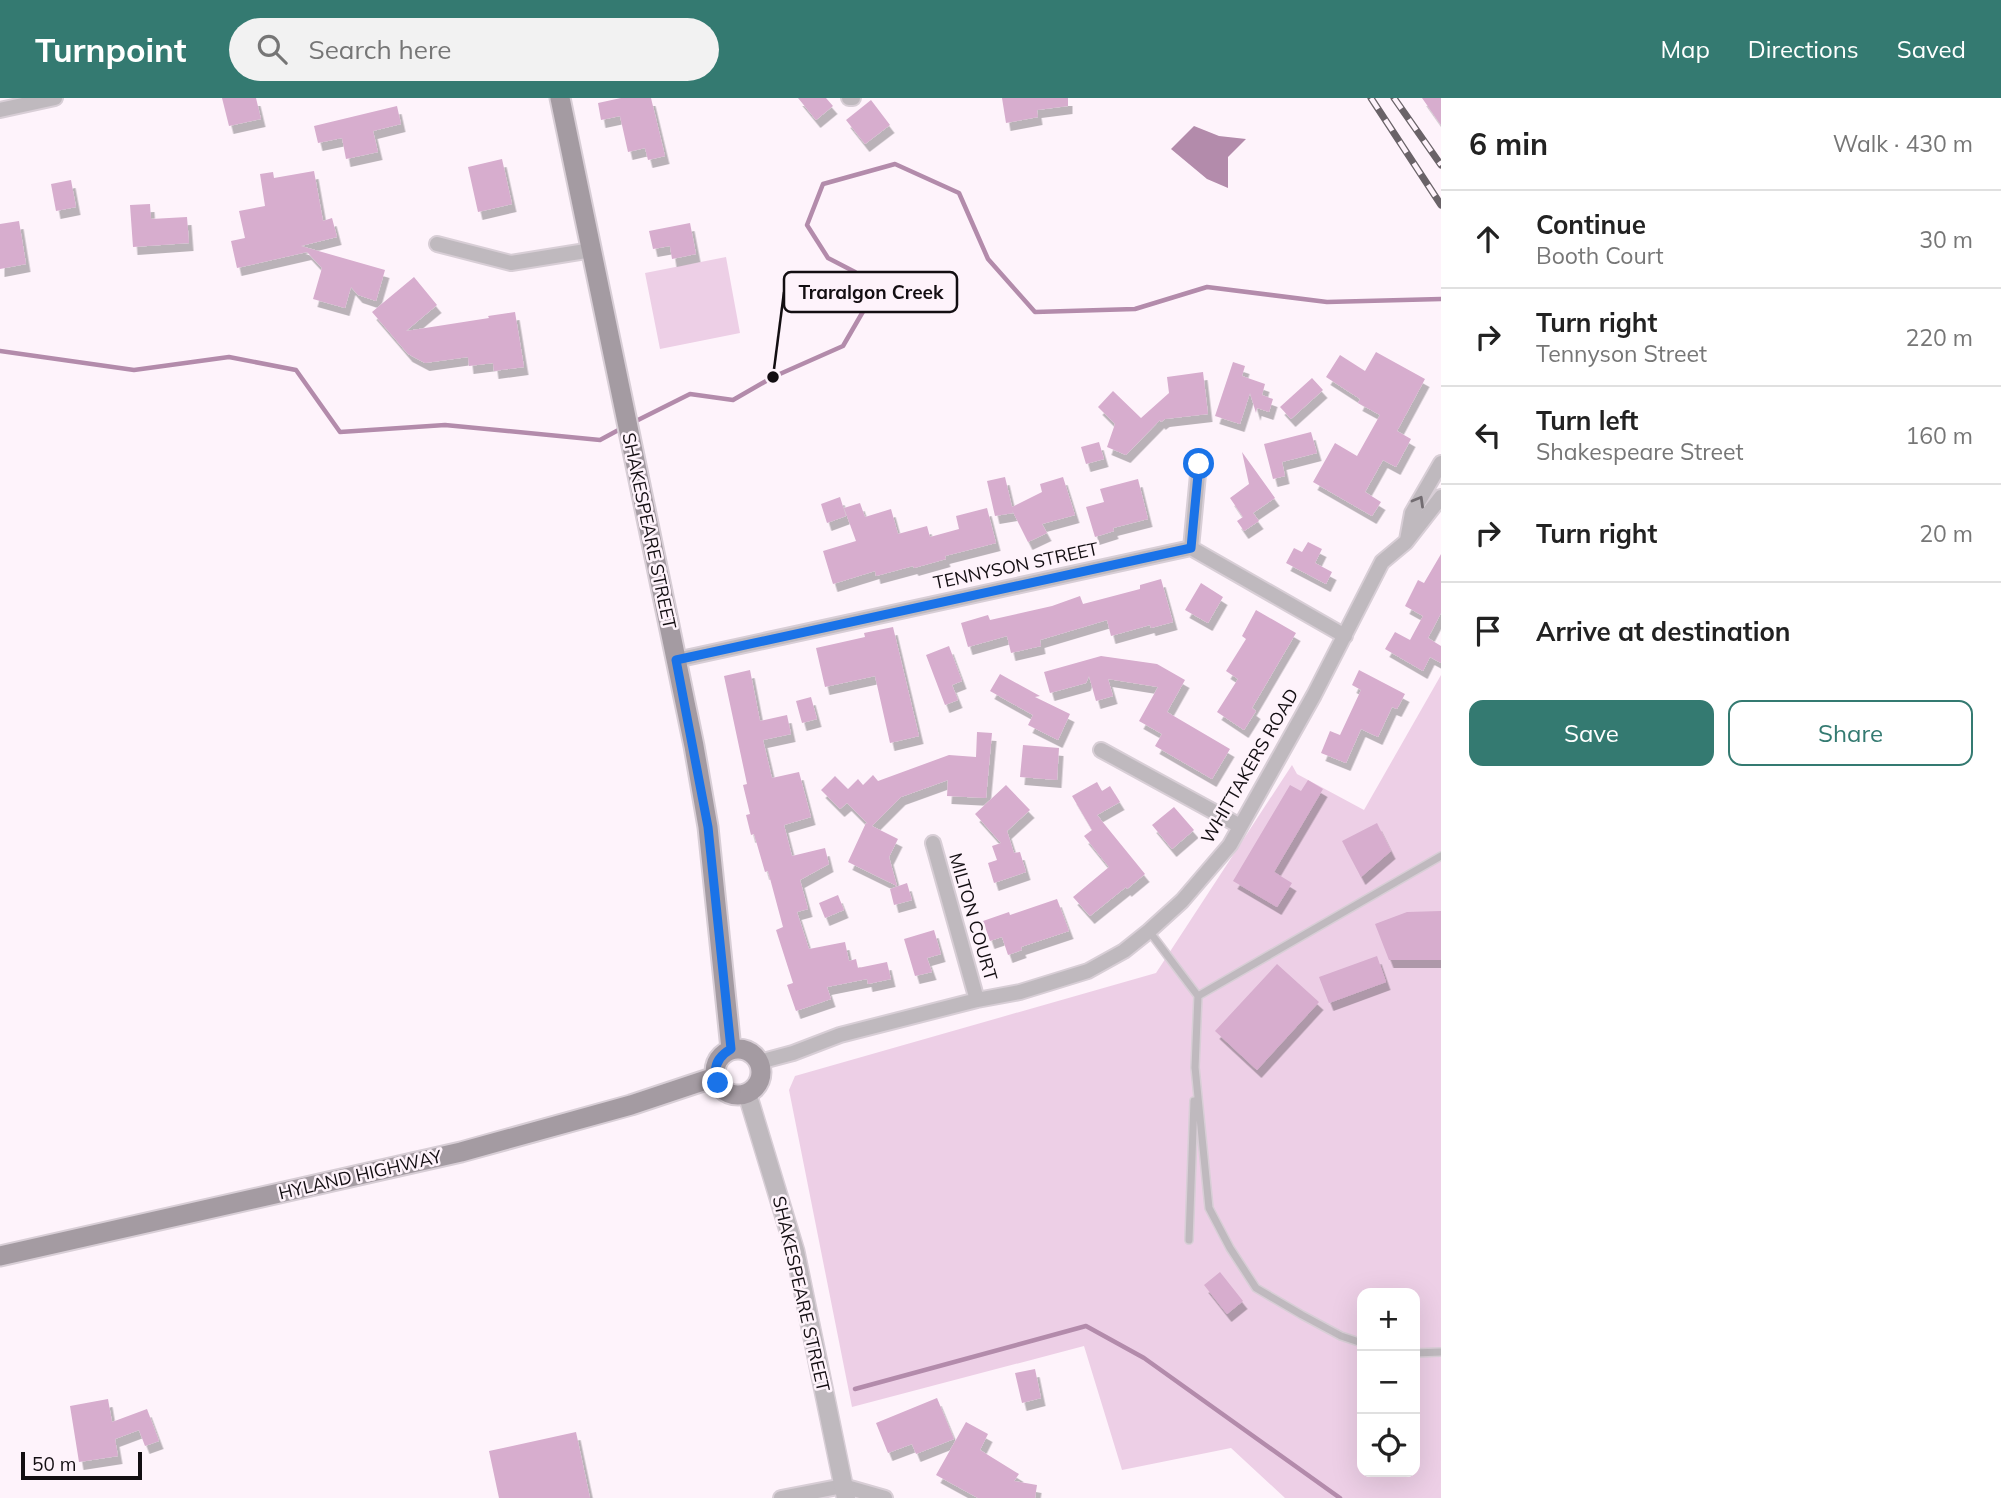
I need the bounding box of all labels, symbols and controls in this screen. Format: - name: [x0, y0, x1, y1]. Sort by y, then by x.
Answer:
- search box: [229, 18, 719, 81]
- text: Turnpoint: [35, 29, 187, 70]
- icon: search: [253, 30, 291, 68]
- text: Search here: [309, 33, 451, 66]
- text: Map: [1660, 34, 1710, 64]
- text: Directions: [1748, 34, 1859, 64]
- text: Saved: [1897, 34, 1966, 64]
- text: 6 min: [1469, 125, 1548, 163]
- text: Walk · 430 m: [1833, 129, 1973, 158]
- text: Continue: [1536, 208, 1646, 241]
- icon: ahead: [1469, 220, 1507, 258]
- text: 30 m: [1919, 225, 1973, 254]
- text: Booth Court: [1536, 241, 1664, 270]
- callout: Traralgon Creek: [784, 272, 957, 312]
- text: Traralgon Creek: [799, 280, 944, 304]
- text: Turn right: [1536, 306, 1657, 339]
- icon: right: [1469, 318, 1507, 356]
- text: 220 m: [1905, 323, 1973, 352]
- text: Tennyson Street: [1536, 339, 1707, 368]
- text: Turn left: [1536, 404, 1638, 437]
- icon: left: [1469, 416, 1507, 454]
- text: 160 m: [1905, 421, 1973, 450]
- street label: SHAKESPEARE STREET: [617, 431, 682, 631]
- text: Shakespeare Street: [1536, 437, 1744, 466]
- route start: [1183, 448, 1214, 479]
- one-way arrow: [1411, 495, 1424, 508]
- icon: right: [1469, 514, 1507, 552]
- text: Turn right: [1536, 517, 1657, 550]
- text: 20 m: [1919, 519, 1973, 548]
- street label: TENNYSON STREET: [931, 537, 1101, 594]
- icon: arrive: [1469, 612, 1507, 650]
- text: Arrive at destination: [1536, 615, 1791, 648]
- street label: WHITTAKERS ROAD: [1196, 684, 1303, 847]
- button: Save: [1469, 700, 1714, 766]
- button: Share: [1728, 700, 1973, 766]
- street label: MILTON COURT: [944, 850, 1003, 983]
- route end: [702, 1067, 733, 1098]
- street label: HYLAND HIGHWAY: [276, 1144, 445, 1204]
- street label: SHAKESPEARE STREET: [768, 1194, 835, 1394]
- map controls: [1357, 1288, 1420, 1477]
- button: +: [1357, 1288, 1420, 1351]
- button: −: [1357, 1351, 1420, 1414]
- button: locate: [1357, 1414, 1420, 1477]
- scale bar: [21, 1449, 142, 1481]
- text: 50 m: [32, 1452, 76, 1476]

